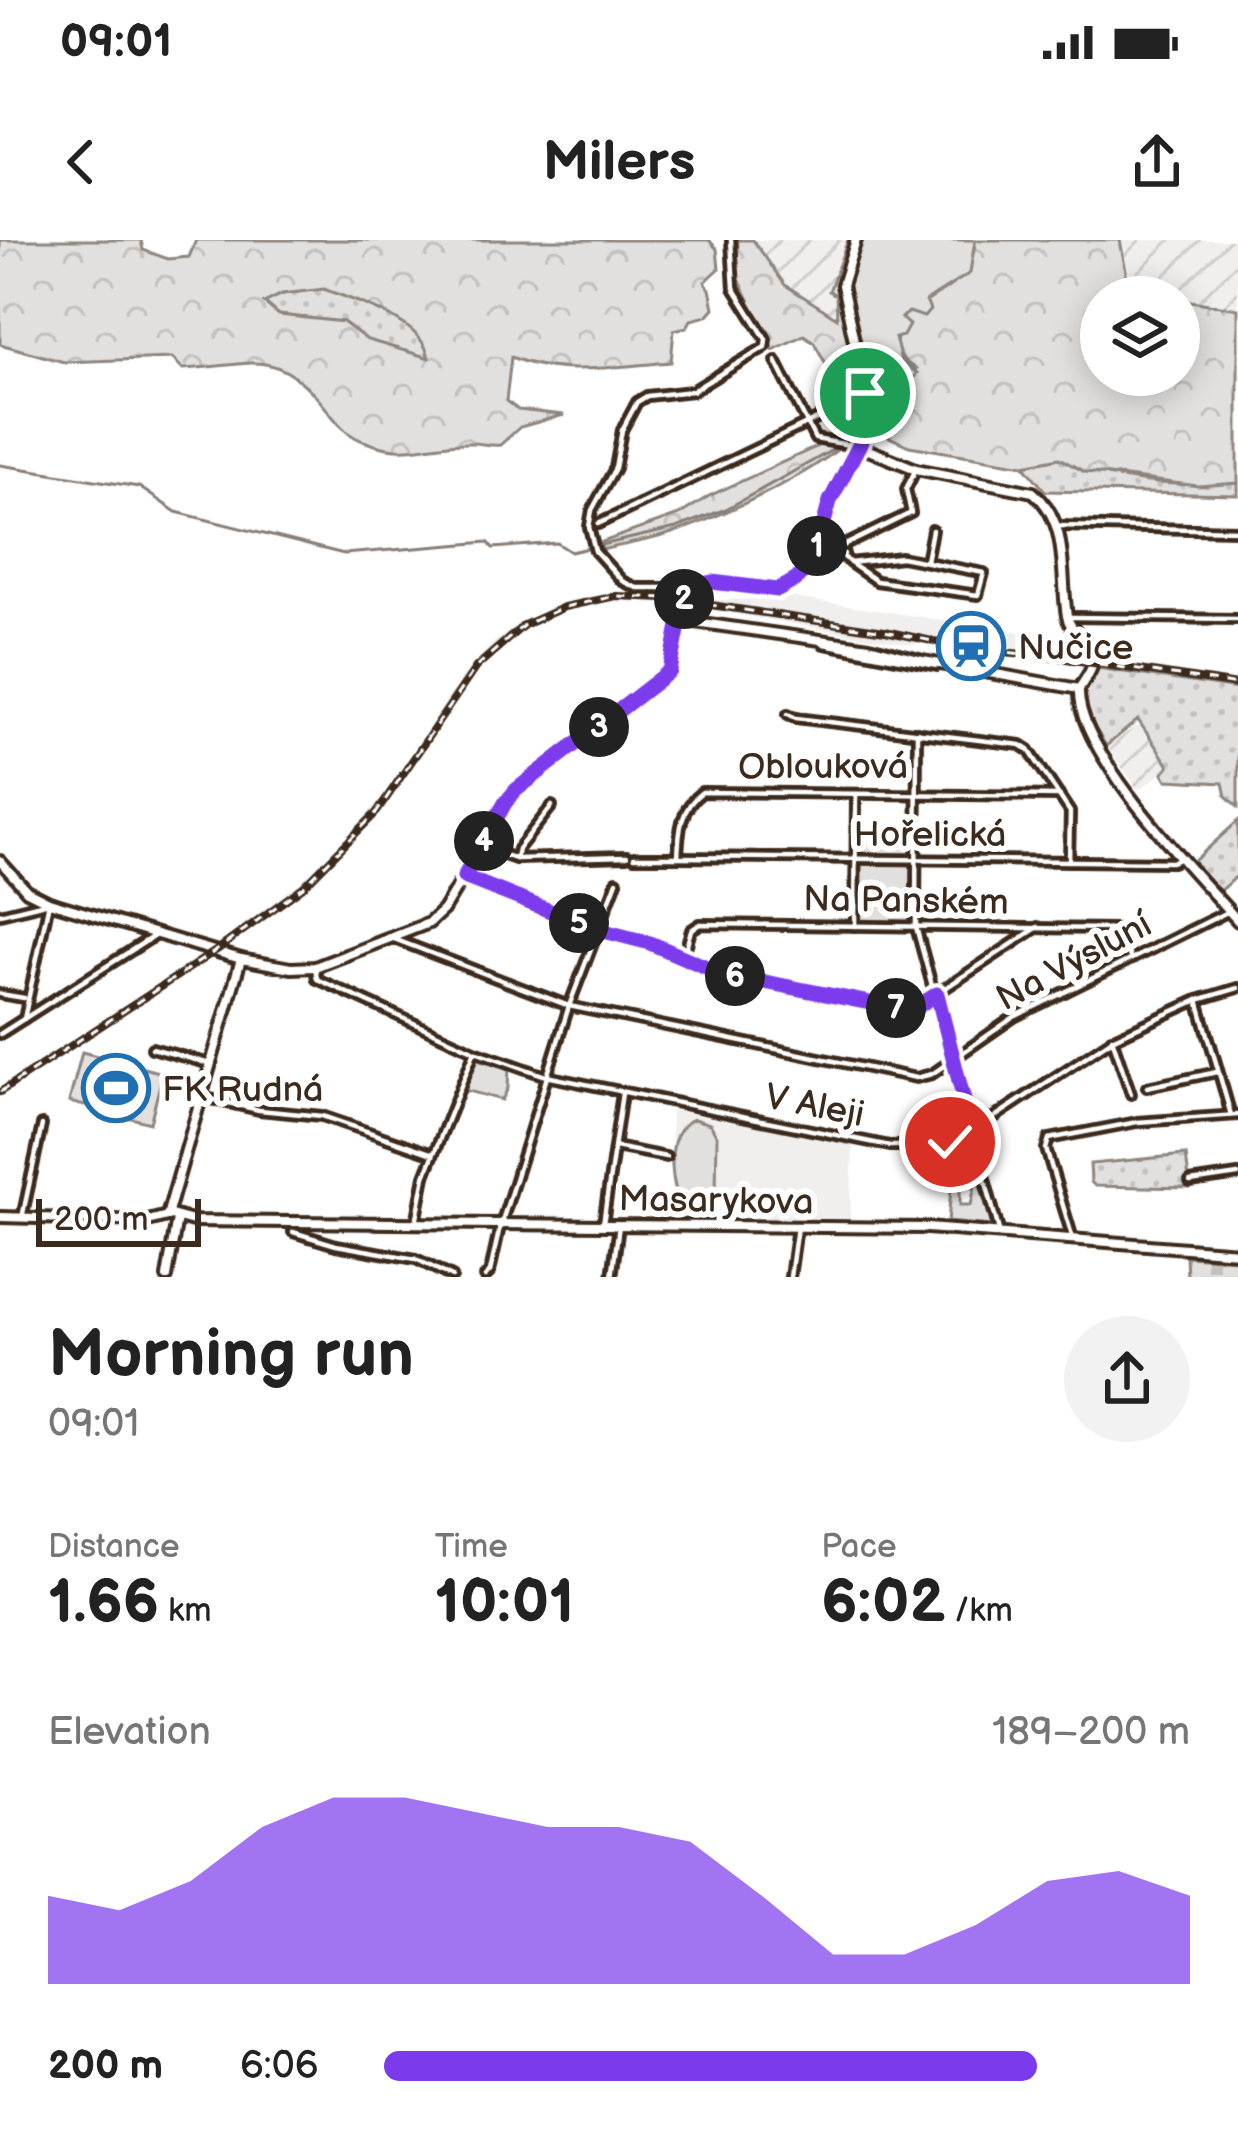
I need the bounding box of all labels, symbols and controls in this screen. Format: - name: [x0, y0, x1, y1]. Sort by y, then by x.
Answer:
- text: 09:01: [60, 15, 172, 70]
- icon: back: [48, 129, 114, 195]
- icon: share: [1124, 129, 1190, 195]
- text: Milers: [543, 130, 695, 195]
- map controls: [1080, 276, 1200, 396]
- button: layers: [1080, 276, 1200, 396]
- pin: [814, 342, 916, 444]
- icon: arrive: [832, 360, 898, 426]
- pin: 1: [787, 516, 847, 576]
- text: 1: [810, 526, 824, 566]
- pin: 2: [654, 569, 714, 629]
- text: 2: [674, 579, 694, 619]
- station icon: Nučice: [936, 611, 1006, 681]
- place label: Nučice: [1018, 627, 1133, 670]
- pin: 3: [569, 697, 629, 757]
- text: 3: [589, 707, 609, 747]
- street label: Oblouková: [738, 746, 908, 789]
- pin: 4: [454, 811, 514, 871]
- street label: Hořelická: [854, 814, 1006, 857]
- text: 4: [474, 821, 494, 861]
- street label: Na Panském: [803, 878, 1009, 925]
- pin: 5: [549, 893, 609, 953]
- text: 5: [569, 903, 589, 943]
- street label: Na Výsluní: [989, 903, 1159, 1021]
- pin: 6: [705, 946, 765, 1006]
- text: 6: [725, 956, 745, 996]
- pin: 7: [866, 978, 926, 1038]
- text: 7: [887, 988, 905, 1028]
- sports icon: FK Rudná: [81, 1053, 151, 1123]
- place label: FK Rudná: [162, 1069, 323, 1112]
- street label: V Aleji: [761, 1076, 868, 1137]
- pin: [899, 1091, 1001, 1193]
- icon: check: [917, 1109, 983, 1175]
- street label: Masarykova: [618, 1178, 814, 1225]
- scale bar: [36, 1193, 201, 1246]
- text: 200 m: [54, 1200, 148, 1240]
- text: Morning run: [48, 1316, 414, 1395]
- button: share: [1064, 1316, 1190, 1442]
- text: 09:01: [48, 1401, 139, 1448]
- text: Distance: [48, 1527, 180, 1567]
- text: Time: [435, 1527, 508, 1567]
- text: Pace: [821, 1527, 897, 1567]
- text: 1.66: [48, 1567, 159, 1639]
- text: 10:01: [435, 1567, 574, 1639]
- text: 6:02: [821, 1567, 945, 1639]
- text: km: [159, 1591, 212, 1631]
- text: /km: [945, 1591, 1013, 1631]
- text: Elevation: [48, 1709, 211, 1756]
- text: 189–200 m: [992, 1709, 1190, 1756]
- text: 200 m: [48, 2043, 163, 2090]
- text: 6:06: [240, 2043, 318, 2090]

